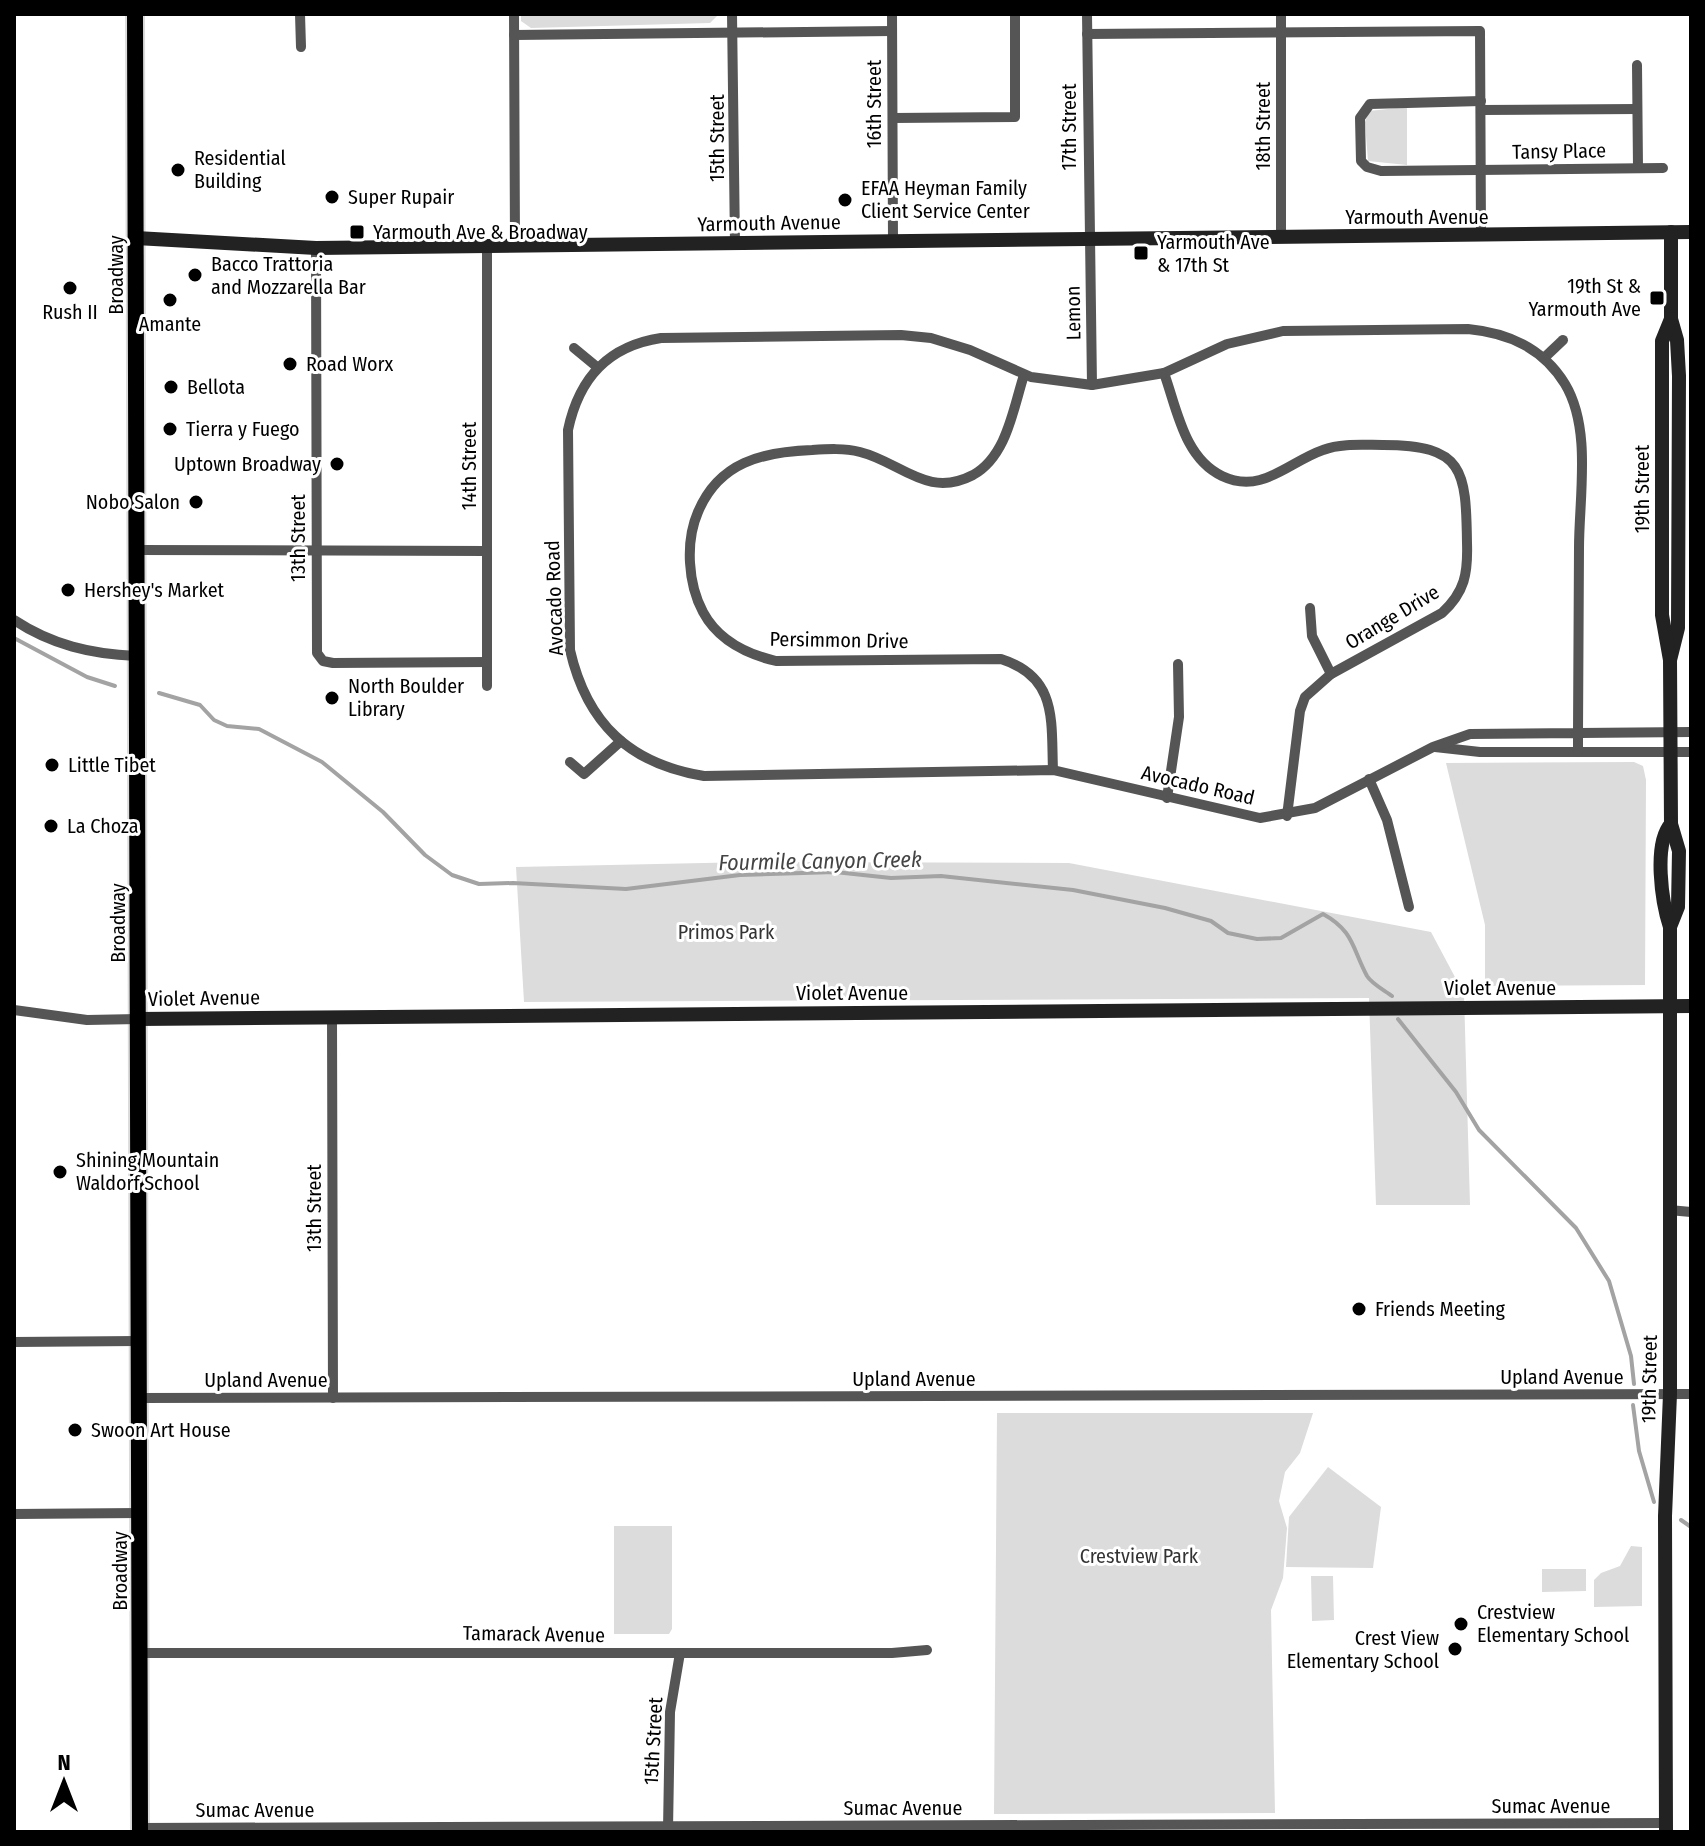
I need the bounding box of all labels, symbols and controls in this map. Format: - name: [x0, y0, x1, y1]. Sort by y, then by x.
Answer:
- street label: 16th Street: [862, 59, 886, 148]
- street label: 18th Street: [1251, 81, 1275, 170]
- street label: 17th Street: [1057, 83, 1081, 170]
- street label: 15th Street: [705, 94, 729, 182]
- street label: Tansy Place: [1512, 138, 1606, 164]
- place label: Residential Building: [194, 146, 286, 193]
- marker: Residential Building: [169, 161, 187, 179]
- place label: EFAA Heyman Family Client Service Center: [861, 176, 1030, 223]
- place label: Super Rupair: [348, 185, 454, 209]
- marker: Super Rupair: [323, 188, 341, 206]
- marker: EFAA Heyman Family Client Service Center: [836, 191, 854, 209]
- street label: Yarmouth Avenue: [1345, 205, 1489, 229]
- street label: Yarmouth Avenue: [697, 210, 841, 236]
- place label: Yarmouth Ave & Broadway: [373, 220, 588, 244]
- marker: Yarmouth Ave & Broadway: [348, 223, 366, 241]
- place label: Yarmouth Ave & 17th St: [1157, 230, 1270, 277]
- street label: Broadway: [104, 235, 128, 315]
- marker: Yarmouth Ave & 17th St: [1132, 244, 1150, 262]
- place label: Bacco Trattoria and Mozzarella Bar: [211, 252, 366, 299]
- marker: Bacco Trattoria and Mozzarella Bar: [186, 266, 204, 284]
- place label: 19th St & Yarmouth Ave: [1528, 274, 1641, 321]
- marker: Rush II: [61, 279, 79, 297]
- street label: Lemon: [1061, 285, 1085, 341]
- marker: 19th St & Yarmouth Ave: [1648, 289, 1666, 307]
- marker: Amante: [161, 291, 179, 309]
- place label: Rush II: [42, 300, 98, 324]
- place label: Amante: [139, 312, 201, 336]
- place label: Road Worx: [306, 352, 393, 376]
- marker: Road Worx: [281, 355, 299, 373]
- place label: Bellota: [187, 375, 245, 399]
- marker: Bellota: [162, 378, 180, 396]
- place label: Tierra y Fuego: [186, 417, 300, 441]
- marker: Tierra y Fuego: [161, 420, 179, 438]
- street label: 14th Street: [457, 421, 481, 510]
- street label: 19th Street: [1630, 444, 1654, 533]
- place label: Uptown Broadway: [174, 452, 321, 476]
- marker: Uptown Broadway: [328, 455, 346, 473]
- place label: Nobo Salon: [86, 490, 180, 514]
- marker: Nobo Salon: [187, 493, 205, 511]
- street label: 13th Street: [286, 494, 310, 582]
- street label: Avocado Road: [540, 540, 568, 656]
- place label: Hershey's Market: [84, 578, 225, 602]
- street label: Orange Drive: [1341, 580, 1443, 654]
- marker: Hershey's Market: [59, 581, 77, 599]
- street label: Persimmon Drive: [769, 627, 909, 653]
- place label: North Boulder Library: [348, 674, 464, 721]
- marker: North Boulder Library: [323, 689, 341, 707]
- place label: Little Tibet: [68, 753, 156, 777]
- marker: Little Tibet: [43, 756, 61, 774]
- street label: Avocado Road: [1139, 760, 1257, 810]
- place label: La Choza: [67, 814, 139, 838]
- marker: La Choza: [42, 817, 60, 835]
- water label: Fourmile Canyon Creek: [718, 846, 922, 876]
- street label: Broadway: [106, 883, 130, 963]
- park label: Primos Park: [678, 920, 775, 944]
- street label: Violet Avenue: [1444, 976, 1556, 1000]
- street label: Violet Avenue: [796, 981, 908, 1005]
- street label: Violet Avenue: [148, 985, 260, 1011]
- place label: Shining Mountain Waldorf School: [76, 1148, 219, 1195]
- marker: Shining Mountain Waldorf School: [51, 1163, 69, 1181]
- street label: 13th Street: [302, 1164, 326, 1252]
- place label: Friends Meeting: [1375, 1297, 1506, 1321]
- marker: Friends Meeting: [1350, 1300, 1368, 1318]
- street label: 19th Street: [1636, 1334, 1662, 1423]
- street label: Upland Avenue: [1500, 1365, 1624, 1389]
- street label: Upland Avenue: [852, 1367, 976, 1391]
- street label: Upland Avenue: [204, 1368, 328, 1392]
- place label: Swoon Art House: [91, 1418, 231, 1442]
- marker: Swoon Art House: [66, 1421, 84, 1439]
- street label: Broadway: [108, 1531, 132, 1611]
- park label: Crestview Park: [1080, 1544, 1199, 1568]
- place label: Crestview Elementary School: [1477, 1600, 1629, 1647]
- marker: Crestview Elementary School: [1452, 1615, 1470, 1633]
- street label: Tamarack Avenue: [463, 1621, 605, 1647]
- place label: Crest View Elementary School: [1287, 1626, 1439, 1673]
- marker: Crest View Elementary School: [1446, 1640, 1464, 1658]
- street label: 15th Street: [639, 1696, 667, 1785]
- north arrow: [24, 1742, 104, 1822]
- text: N: [57, 1749, 71, 1776]
- street label: Sumac Avenue: [1492, 1794, 1610, 1818]
- street label: Sumac Avenue: [844, 1796, 962, 1820]
- street label: Sumac Avenue: [196, 1798, 314, 1822]

